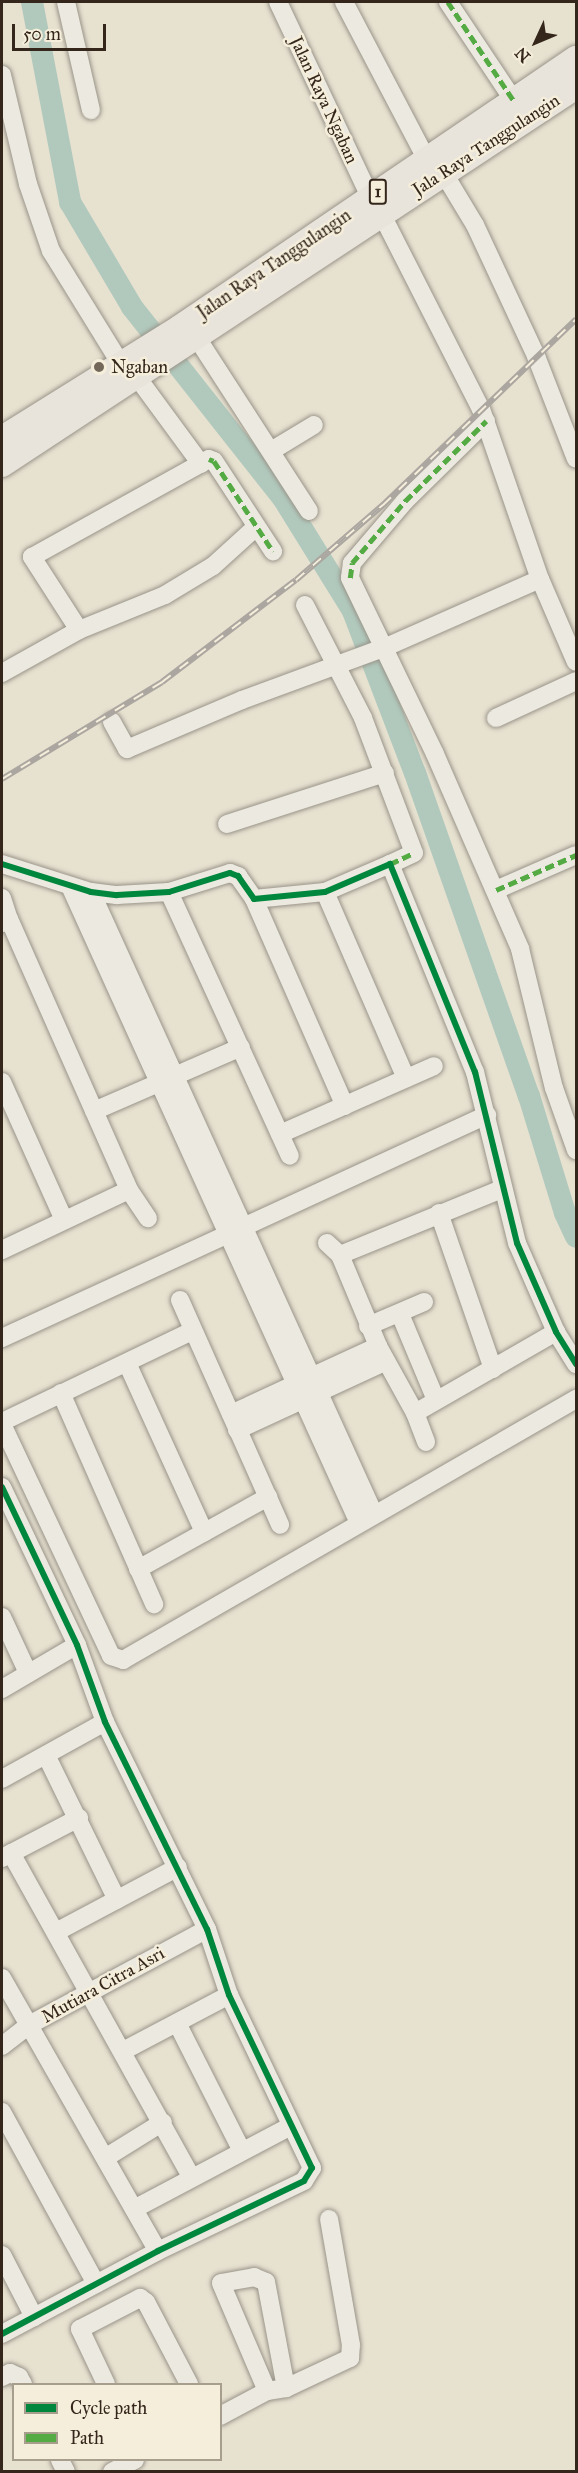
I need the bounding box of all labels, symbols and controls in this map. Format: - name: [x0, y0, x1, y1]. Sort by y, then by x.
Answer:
- scale bar: [15, 12, 110, 50]
- north arrow: [506, 12, 566, 72]
- text: 50 m: [23, 23, 61, 45]
- street label: Jalan Raya Ngaban: [285, 33, 363, 167]
- text: N: [511, 43, 534, 66]
- street label: Jala Raya Tanggulangin: [408, 89, 564, 201]
- road number: 1: [368, 179, 388, 205]
- street label: Jalan Raya Tanggulangin: [193, 204, 355, 324]
- place label: Ngaban: [111, 356, 168, 378]
- marker: Ngaban: [92, 360, 106, 374]
- street label: Mutiara Citra Asri: [38, 1942, 168, 2028]
- legend: [12, 2383, 222, 2461]
- text: Cycle path: [70, 2397, 147, 2419]
- text: Path: [70, 2427, 104, 2449]

